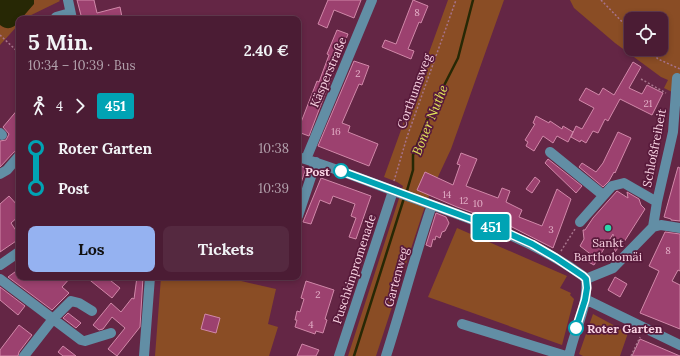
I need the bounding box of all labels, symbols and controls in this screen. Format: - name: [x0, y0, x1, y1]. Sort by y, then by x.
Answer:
- house number: 8: [414, 6, 420, 19]
- map controls: [624, 12, 668, 56]
- button: locate: [624, 12, 668, 56]
- text: 5 Min.: [28, 28, 93, 56]
- street label: Käsperstraße: [306, 34, 350, 109]
- text: 2.40 €: [244, 41, 289, 60]
- street label: Corthumsweg: [394, 51, 435, 130]
- text: 10:34 – 10:39 · Bus: [28, 57, 136, 74]
- house number: 2: [355, 67, 361, 80]
- water label: Boner Nuthe: [408, 82, 452, 158]
- icon: walk: [28, 95, 50, 117]
- icon: forward: [69, 95, 91, 117]
- text: 451: [105, 97, 126, 115]
- house number: 21: [643, 97, 653, 110]
- text: 4: [56, 98, 63, 115]
- street label: Schloßfreiheit: [639, 107, 669, 189]
- house number: 16: [331, 125, 341, 138]
- text: Roter Garten: [58, 139, 152, 158]
- text: 10:38: [258, 140, 289, 157]
- marker: Post: [333, 163, 349, 179]
- place label: Post: [305, 164, 331, 179]
- text: Post: [58, 179, 89, 198]
- text: 10:39: [258, 180, 289, 197]
- house number: 14: [442, 188, 452, 201]
- house number: 12: [459, 194, 469, 207]
- house number: 10: [473, 197, 483, 210]
- street label: Puschkinpromenade: [329, 212, 379, 326]
- line badge: 451: [468, 214, 514, 240]
- text: 451: [481, 218, 501, 236]
- house number: 3: [548, 223, 554, 236]
- marker: Sankt Bartholomäi: [603, 223, 613, 233]
- button: Los: [28, 226, 155, 272]
- button: Tickets: [163, 226, 289, 272]
- place label: Sankt Bartholomäi: [574, 235, 642, 264]
- house number: 8: [665, 244, 671, 257]
- street label: Gartenweg: [381, 245, 411, 309]
- house number: 2: [315, 288, 321, 301]
- house number: 4: [308, 318, 314, 331]
- marker: Roter Garten: [568, 320, 584, 336]
- place label: Roter Garten: [587, 321, 663, 336]

